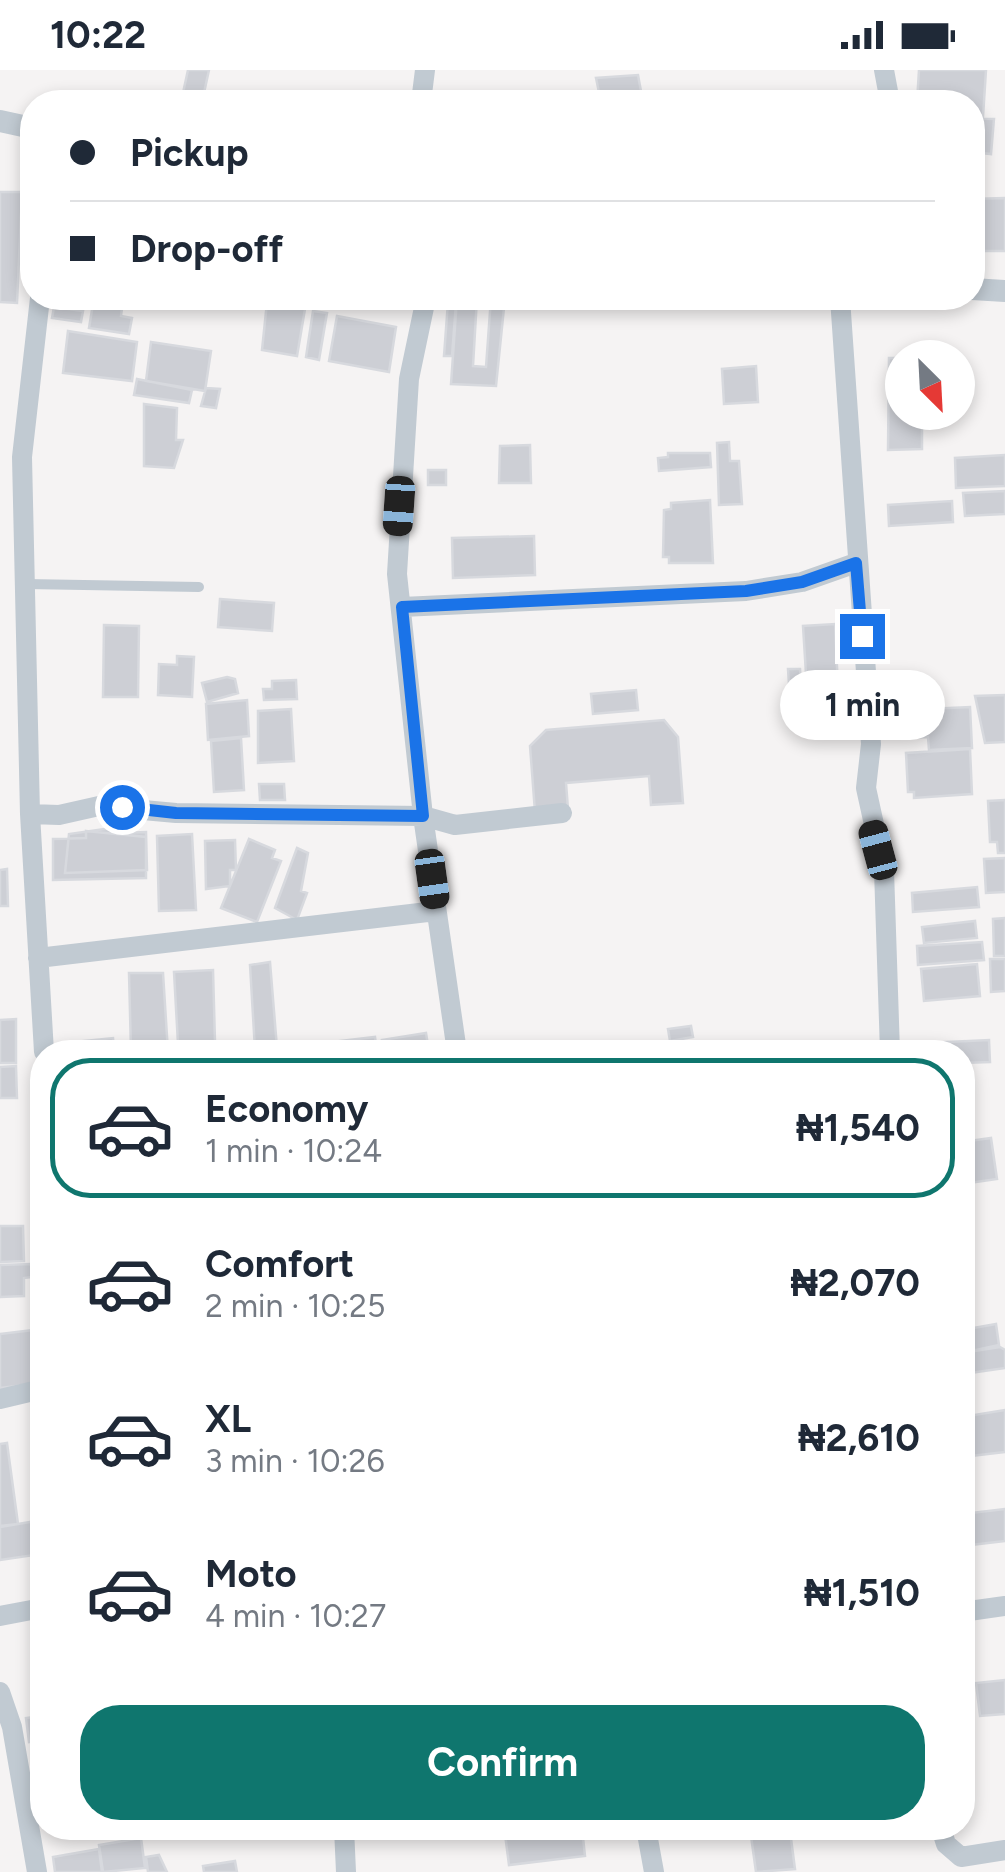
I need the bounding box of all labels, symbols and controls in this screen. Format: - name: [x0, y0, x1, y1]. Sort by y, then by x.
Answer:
- text: 10:22: [50, 12, 146, 58]
- text: Pickup: [130, 130, 248, 176]
- text: Drop-off: [130, 226, 283, 272]
- north arrow: [885, 340, 975, 430]
- map controls: [885, 340, 975, 430]
- car: [382, 475, 416, 537]
- route end: [840, 614, 885, 659]
- callout: 1 min: [780, 671, 944, 741]
- text: 1 min: [825, 686, 900, 724]
- route start: [100, 785, 145, 830]
- car: [856, 817, 900, 883]
- car: [413, 847, 451, 911]
- icon: car: [85, 1083, 175, 1173]
- text: Economy: [205, 1086, 368, 1132]
- text: ₦1,540: [796, 1105, 920, 1151]
- text: 1 min · 10:24: [205, 1132, 382, 1170]
- icon: car: [85, 1238, 175, 1328]
- text: Comfort: [205, 1241, 354, 1287]
- text: ₦2,070: [790, 1260, 920, 1306]
- text: 2 min · 10:25: [205, 1287, 385, 1325]
- icon: car: [85, 1393, 175, 1483]
- text: XL: [205, 1396, 251, 1442]
- text: ₦2,610: [798, 1415, 920, 1461]
- text: 3 min · 10:26: [205, 1442, 385, 1480]
- icon: car: [85, 1548, 175, 1638]
- text: Moto: [205, 1551, 297, 1597]
- text: ₦1,510: [804, 1570, 920, 1616]
- text: 4 min · 10:27: [205, 1597, 386, 1635]
- button: Confirm: [80, 1705, 925, 1820]

